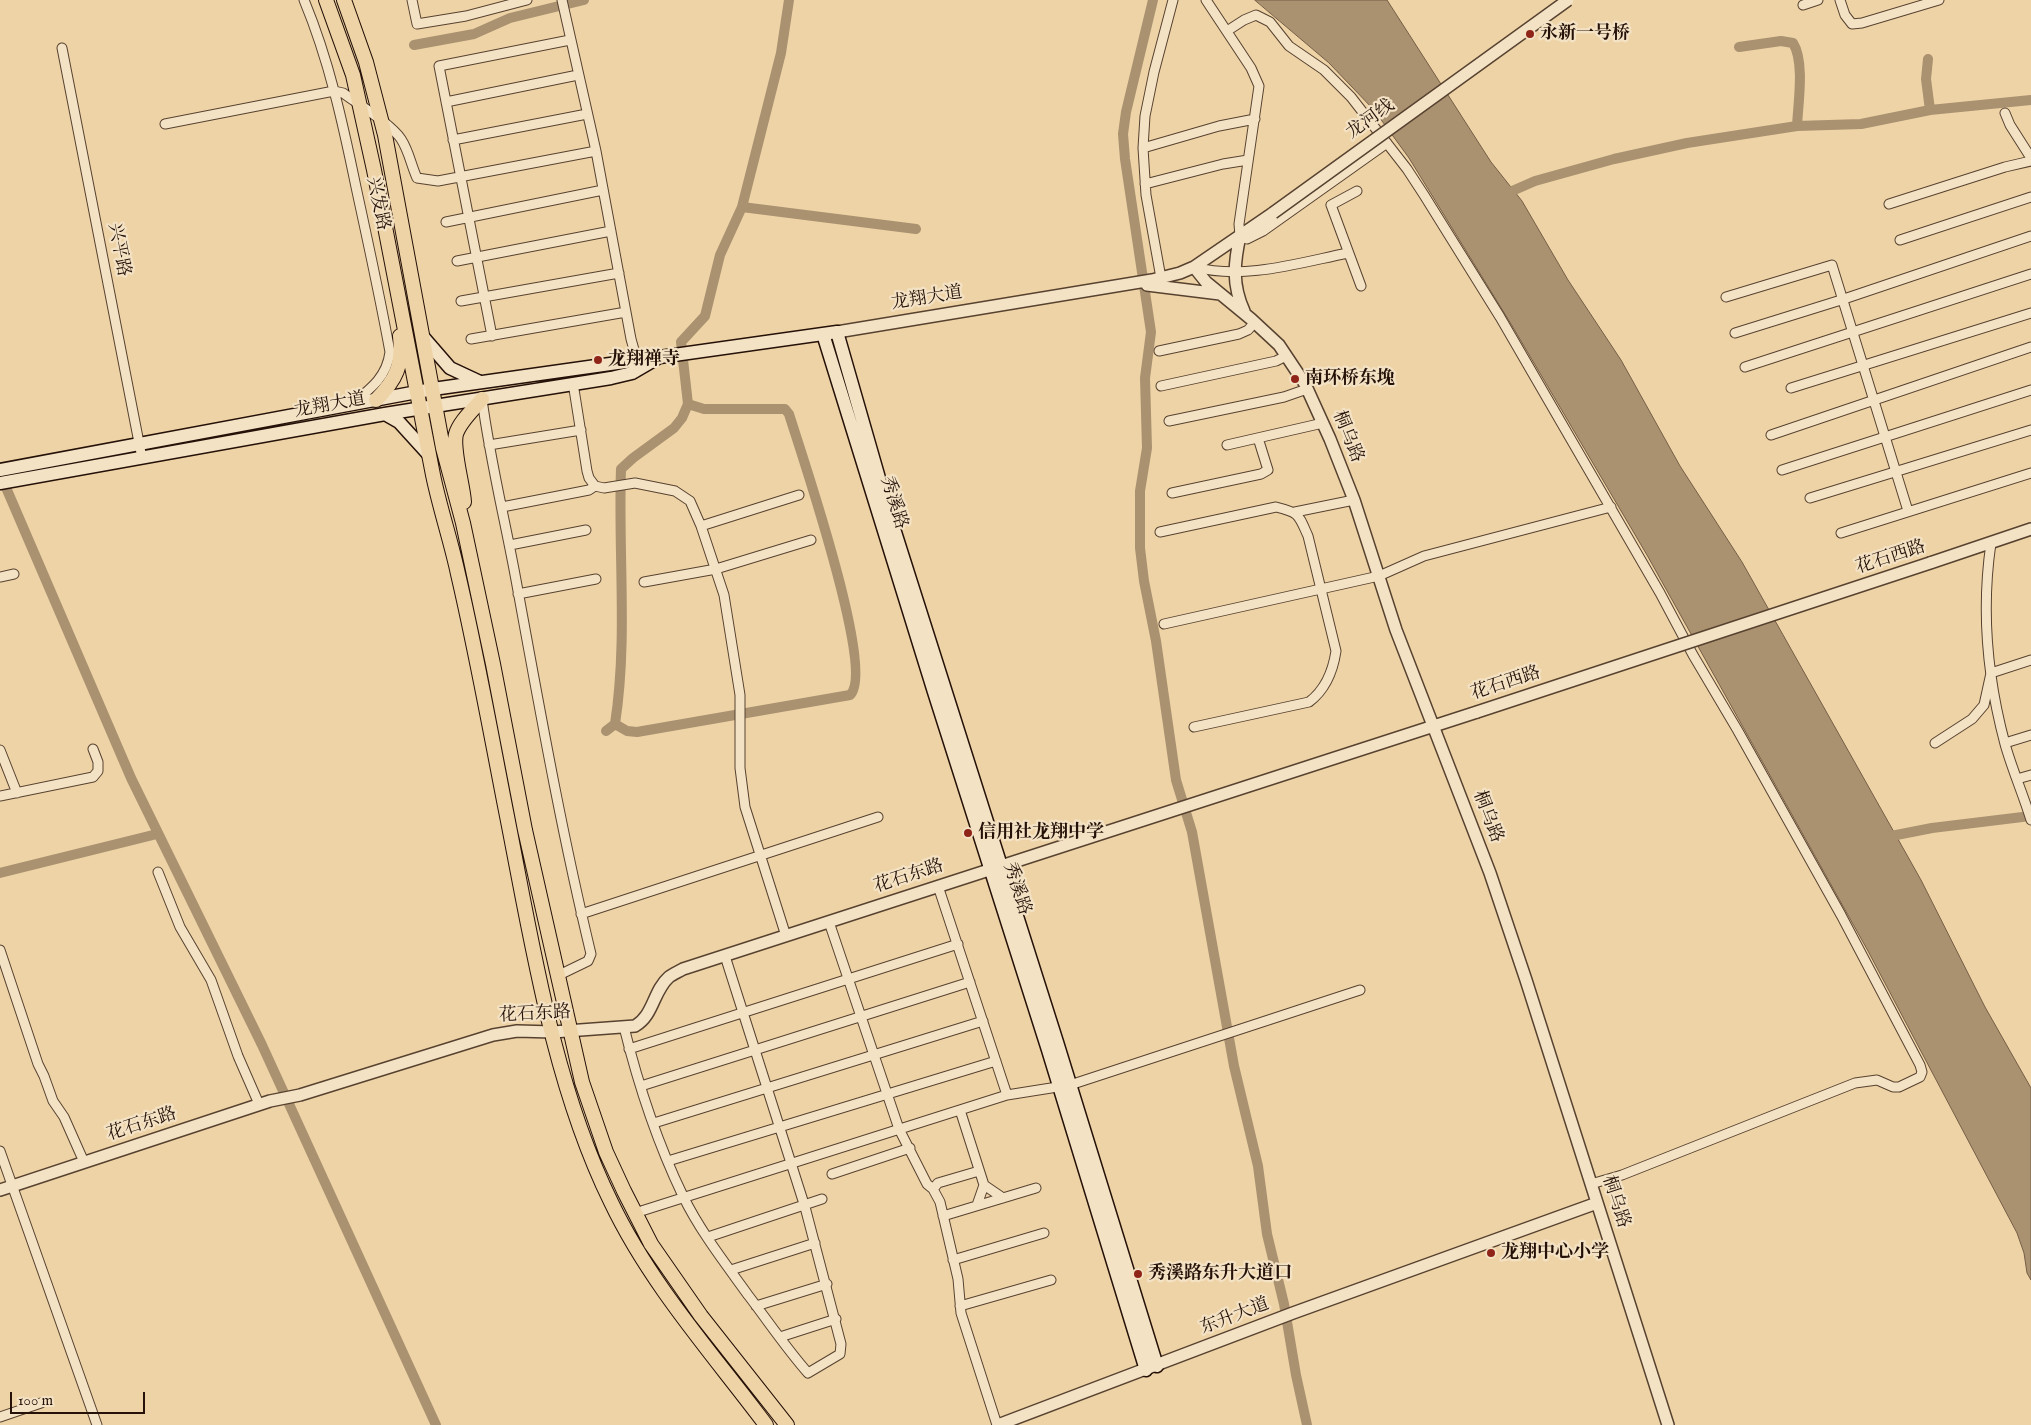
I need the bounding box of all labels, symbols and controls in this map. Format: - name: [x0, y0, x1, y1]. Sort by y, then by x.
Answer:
- place label: 永新一号桥: [1540, 23, 1630, 45]
- marker: 永新一号桥: [1524, 28, 1536, 40]
- street label: 龙河线: [1343, 95, 1399, 145]
- street label: 兴发路: [361, 175, 393, 233]
- street label: 兴平路: [102, 221, 134, 279]
- street label: 龙翔大道: [890, 283, 964, 315]
- place label: 龙翔禅寺: [608, 349, 680, 371]
- marker: 龙翔禅寺: [592, 354, 604, 366]
- place label: 南环桥东堍: [1305, 368, 1395, 390]
- marker: 南环桥东堍: [1289, 373, 1301, 385]
- street label: 龙翔大道: [293, 389, 367, 423]
- street label: 桐乌路: [1327, 408, 1367, 466]
- street label: 秀溪路: [875, 474, 911, 532]
- street label: 花石西路: [1853, 537, 1929, 579]
- street label: 花石西路: [1468, 663, 1544, 705]
- street label: 桐乌路: [1467, 788, 1507, 846]
- place label: 信用社龙翔中学: [978, 822, 1104, 844]
- marker: 信用社龙翔中学: [962, 827, 974, 839]
- street label: 花石东路: [871, 856, 947, 898]
- street label: 秀溪路: [997, 860, 1035, 918]
- street label: 花石东路: [498, 1002, 572, 1028]
- street label: 花石东路: [104, 1104, 180, 1146]
- street label: 桐乌路: [1596, 1173, 1634, 1231]
- place label: 龙翔中心小学: [1501, 1242, 1609, 1264]
- marker: 龙翔中心小学: [1485, 1247, 1497, 1259]
- place label: 秀溪路东升大道口: [1148, 1263, 1292, 1285]
- marker: 秀溪路东升大道口: [1132, 1268, 1144, 1280]
- street label: 东升大道: [1198, 1294, 1272, 1340]
- scale bar: [12, 1382, 148, 1414]
- text: 100 m: [18, 1391, 53, 1410]

